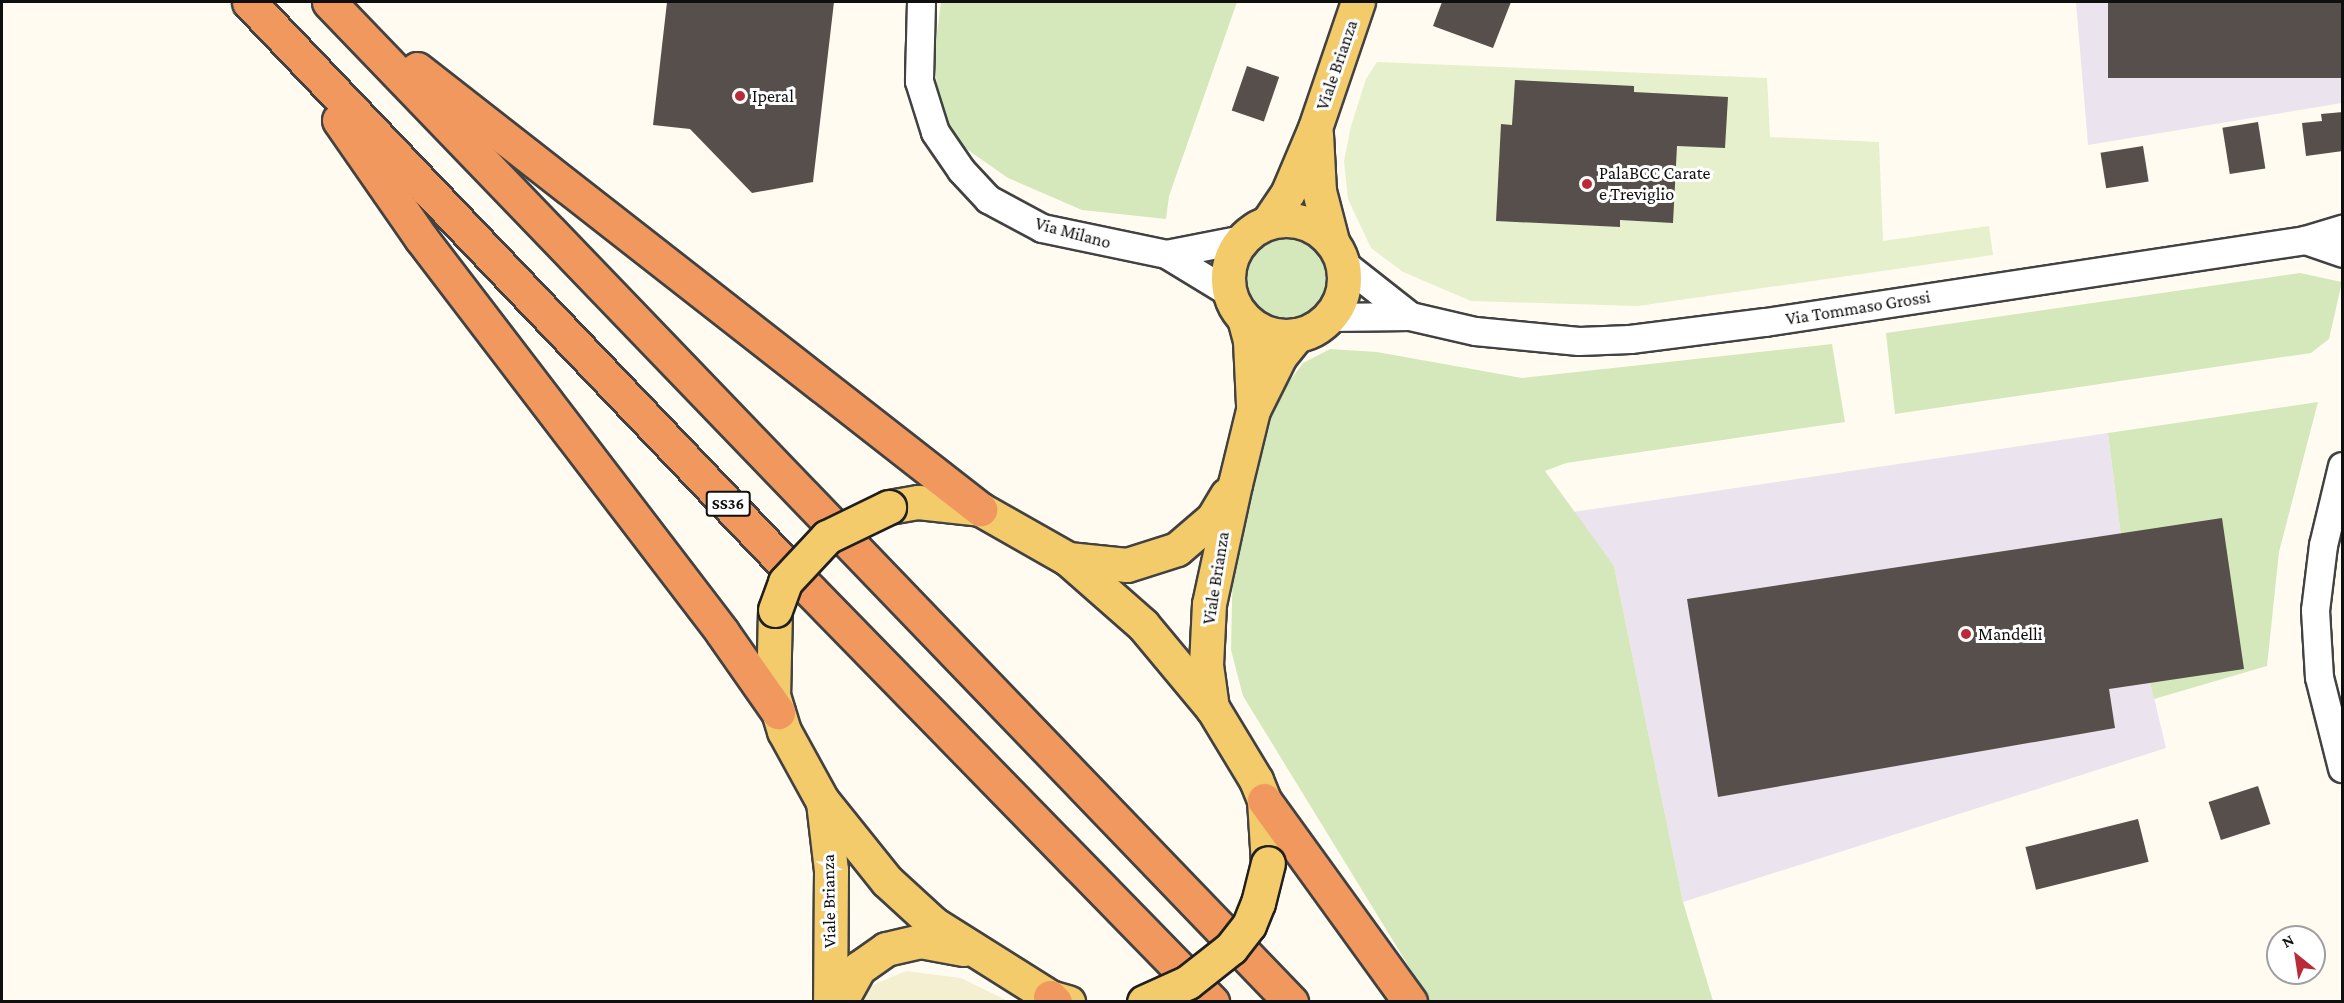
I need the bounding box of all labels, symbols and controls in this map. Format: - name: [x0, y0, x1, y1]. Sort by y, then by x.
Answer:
- street label: Viale Brianza: [1311, 17, 1363, 113]
- place label: Iperal: [752, 85, 794, 107]
- marker: Iperal: [733, 89, 747, 103]
- place label: PalaBCC Carate e Treviglio: [1599, 163, 1711, 206]
- marker: PalaBCC Carate e Treviglio: [1580, 177, 1594, 191]
- street label: Via Milano: [1033, 213, 1113, 253]
- street label: Via Tommaso Grossi: [1784, 286, 1932, 330]
- road number: SS36: [706, 491, 750, 517]
- street label: Viale Brianza: [1198, 530, 1234, 626]
- place label: Mandelli: [1978, 623, 2042, 645]
- marker: Mandelli: [1959, 627, 1973, 641]
- street label: Viale Brianza: [817, 854, 841, 948]
- north arrow: [2266, 925, 2326, 985]
- text: N: [2279, 931, 2297, 951]

